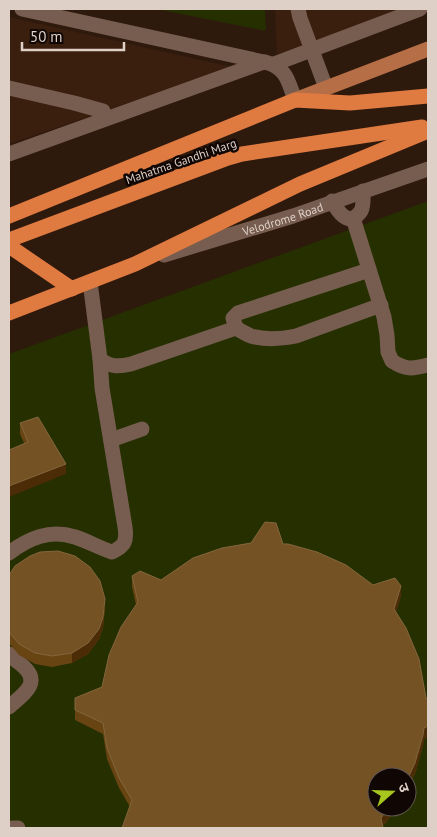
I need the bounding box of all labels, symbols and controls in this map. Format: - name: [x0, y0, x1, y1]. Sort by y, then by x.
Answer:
- scale bar: [22, 20, 125, 52]
- text: 50 m: [30, 27, 63, 46]
- street label: Mahatma Gandhi Marg: [124, 135, 238, 187]
- street label: Velodrome Road: [240, 199, 325, 239]
- north arrow: [367, 767, 417, 817]
- text: उ: [394, 781, 414, 795]

